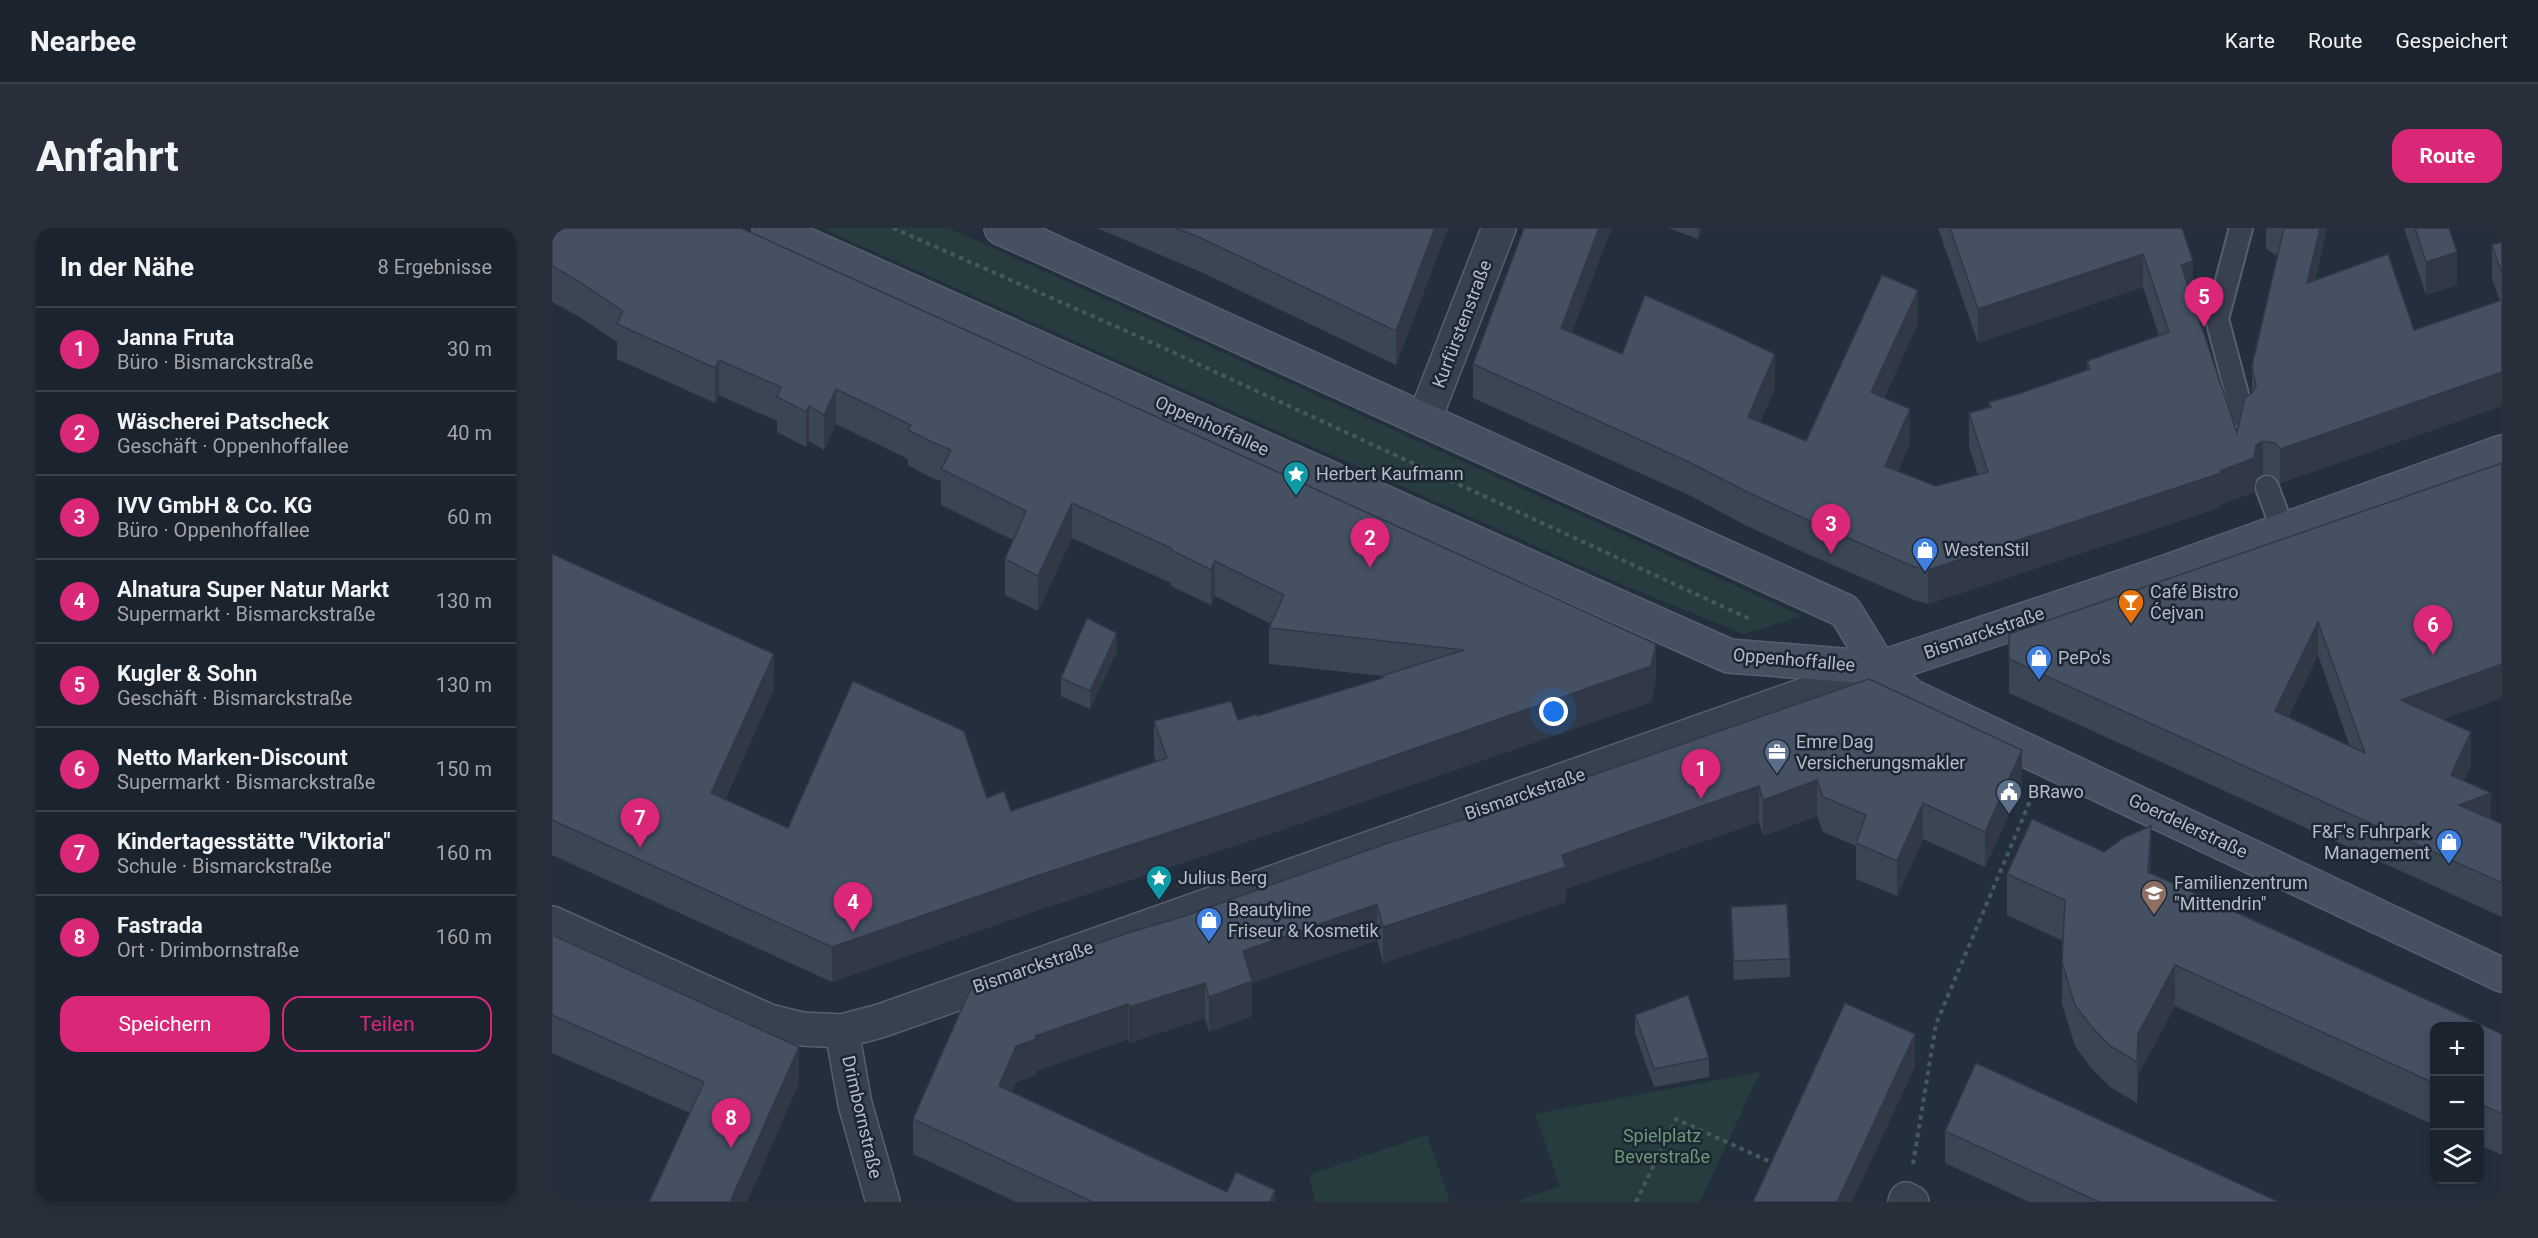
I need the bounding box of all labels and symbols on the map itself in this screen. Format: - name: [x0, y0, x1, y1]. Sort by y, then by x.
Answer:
- street label: Kurfürstenstraße: [1428, 257, 1496, 391]
- pin: 5: [2184, 278, 2224, 327]
- street label: Oppenhoffallee: [1152, 391, 1272, 460]
- place icon: Herbert Kaufmann: [1281, 459, 1311, 497]
- place label: Herbert Kaufmann: [1316, 463, 1464, 484]
- pin: 3: [1812, 504, 1850, 554]
- pin: 2: [1350, 518, 1390, 568]
- shop icon: WestenStil: [1910, 535, 1940, 573]
- place label: WestenStil: [1944, 539, 2029, 560]
- place label: Café Bistro Ćejvan: [2150, 581, 2239, 623]
- bar icon: Café Bistro Ćejvan: [2116, 587, 2146, 625]
- street label: Bismarckstraße: [1921, 602, 2047, 663]
- pin: 6: [2414, 606, 2452, 655]
- shop icon: PePo's: [2024, 643, 2054, 681]
- street label: Oppenhoffallee: [1732, 644, 1856, 675]
- place label: PePo's: [2058, 647, 2111, 668]
- your location: [1539, 697, 1568, 726]
- place label: Emre Dag Versicherungsmakler: [1796, 731, 1965, 773]
- office icon: Emre Dag Versicherungsmakler: [1762, 737, 1792, 775]
- pin: 1: [1682, 750, 1720, 799]
- street label: Bismarckstraße: [1462, 763, 1588, 824]
- public building icon: BRawo: [1994, 777, 2024, 815]
- place label: BRawo: [2028, 781, 2084, 802]
- street label: Goerdelerstraße: [2125, 789, 2251, 862]
- pin: 7: [620, 798, 659, 848]
- place label: F&F's Fuhrpark Management: [2312, 821, 2431, 863]
- shop icon: F&F's Fuhrpark Management: [2434, 827, 2464, 865]
- place icon: Julius Berg: [1144, 863, 1174, 901]
- place label: Julius Berg: [1178, 867, 1267, 888]
- place label: Familienzentrum "Mittendrin": [2174, 872, 2308, 914]
- school or university icon: Familienzentrum "Mittendrin": [2139, 878, 2169, 916]
- pin: 4: [834, 882, 872, 932]
- place label: Beautyline Friseur & Kosmetik: [1228, 899, 1379, 941]
- shop icon: Beautyline Friseur & Kosmetik: [1194, 905, 1224, 943]
- street label: Bismarckstraße: [970, 936, 1096, 997]
- street label: Drimbornstraße: [838, 1053, 887, 1180]
- pin: 8: [712, 1098, 750, 1148]
- park label: Spielplatz Beverstraße: [1614, 1125, 1710, 1167]

